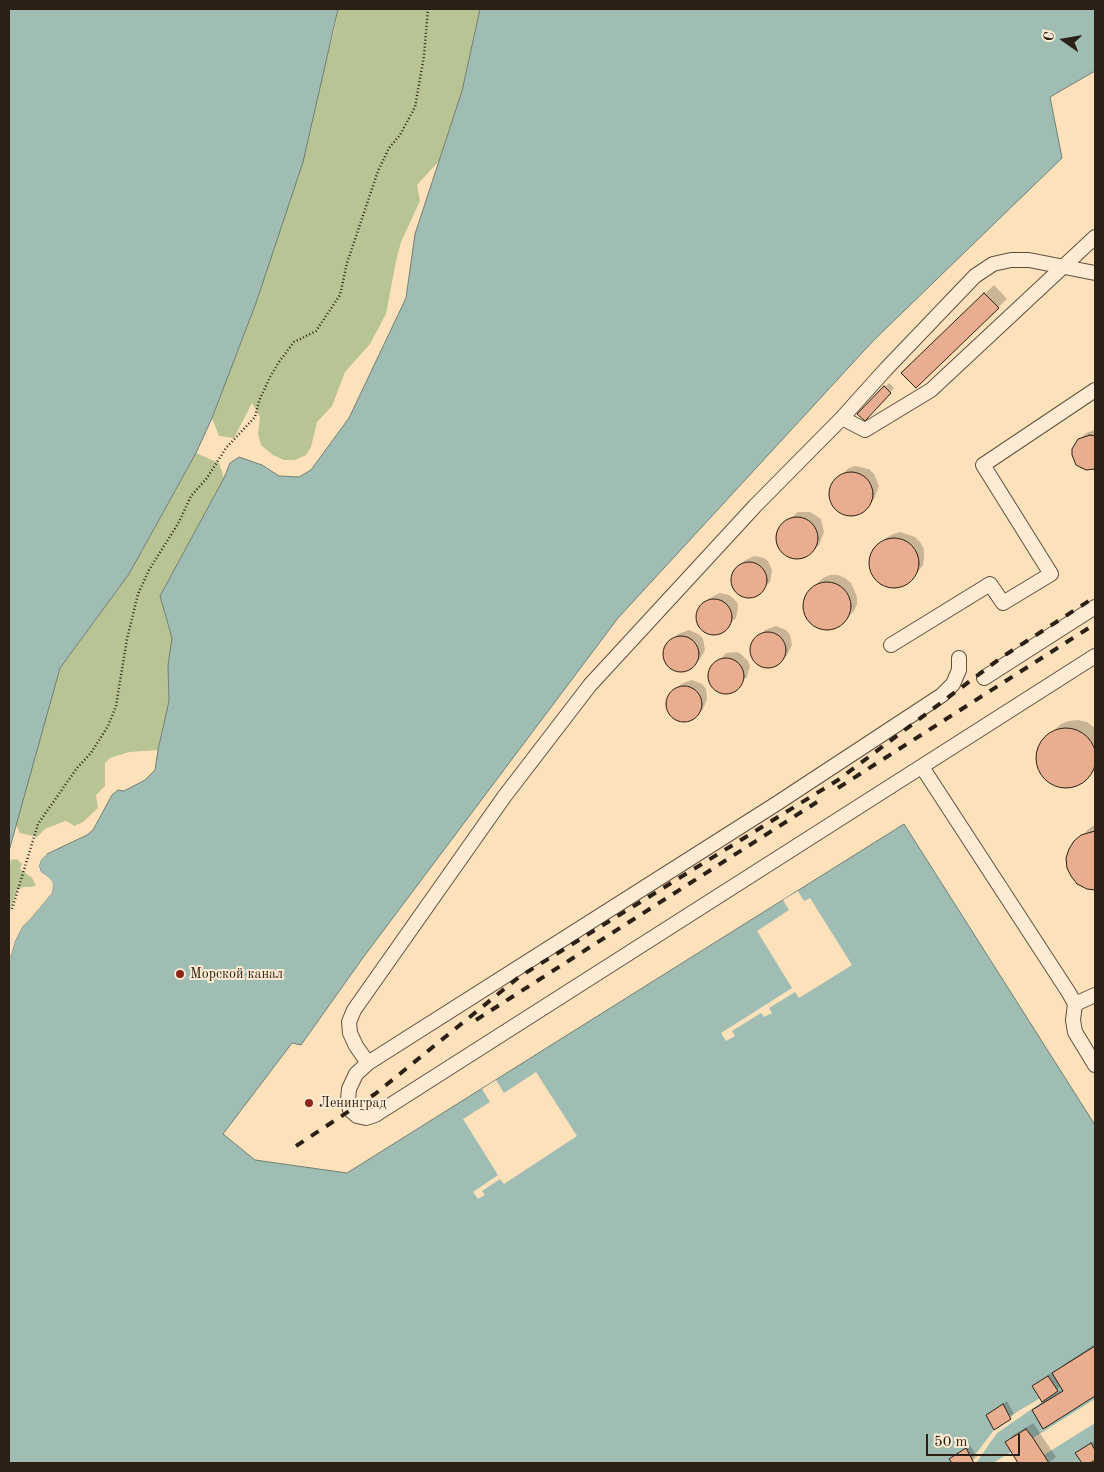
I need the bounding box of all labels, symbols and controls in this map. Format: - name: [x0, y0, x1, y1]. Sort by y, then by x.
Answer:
- north arrow: [1039, 15, 1089, 65]
- text: С: [1042, 31, 1057, 43]
- place label: Морской канал: [190, 966, 283, 982]
- marker: Морской канал: [174, 968, 186, 980]
- place label: Ленинград: [319, 1095, 386, 1111]
- marker: Ленинград: [303, 1097, 315, 1109]
- scale bar: [929, 1424, 1023, 1456]
- text: 50 m: [934, 1435, 968, 1450]

